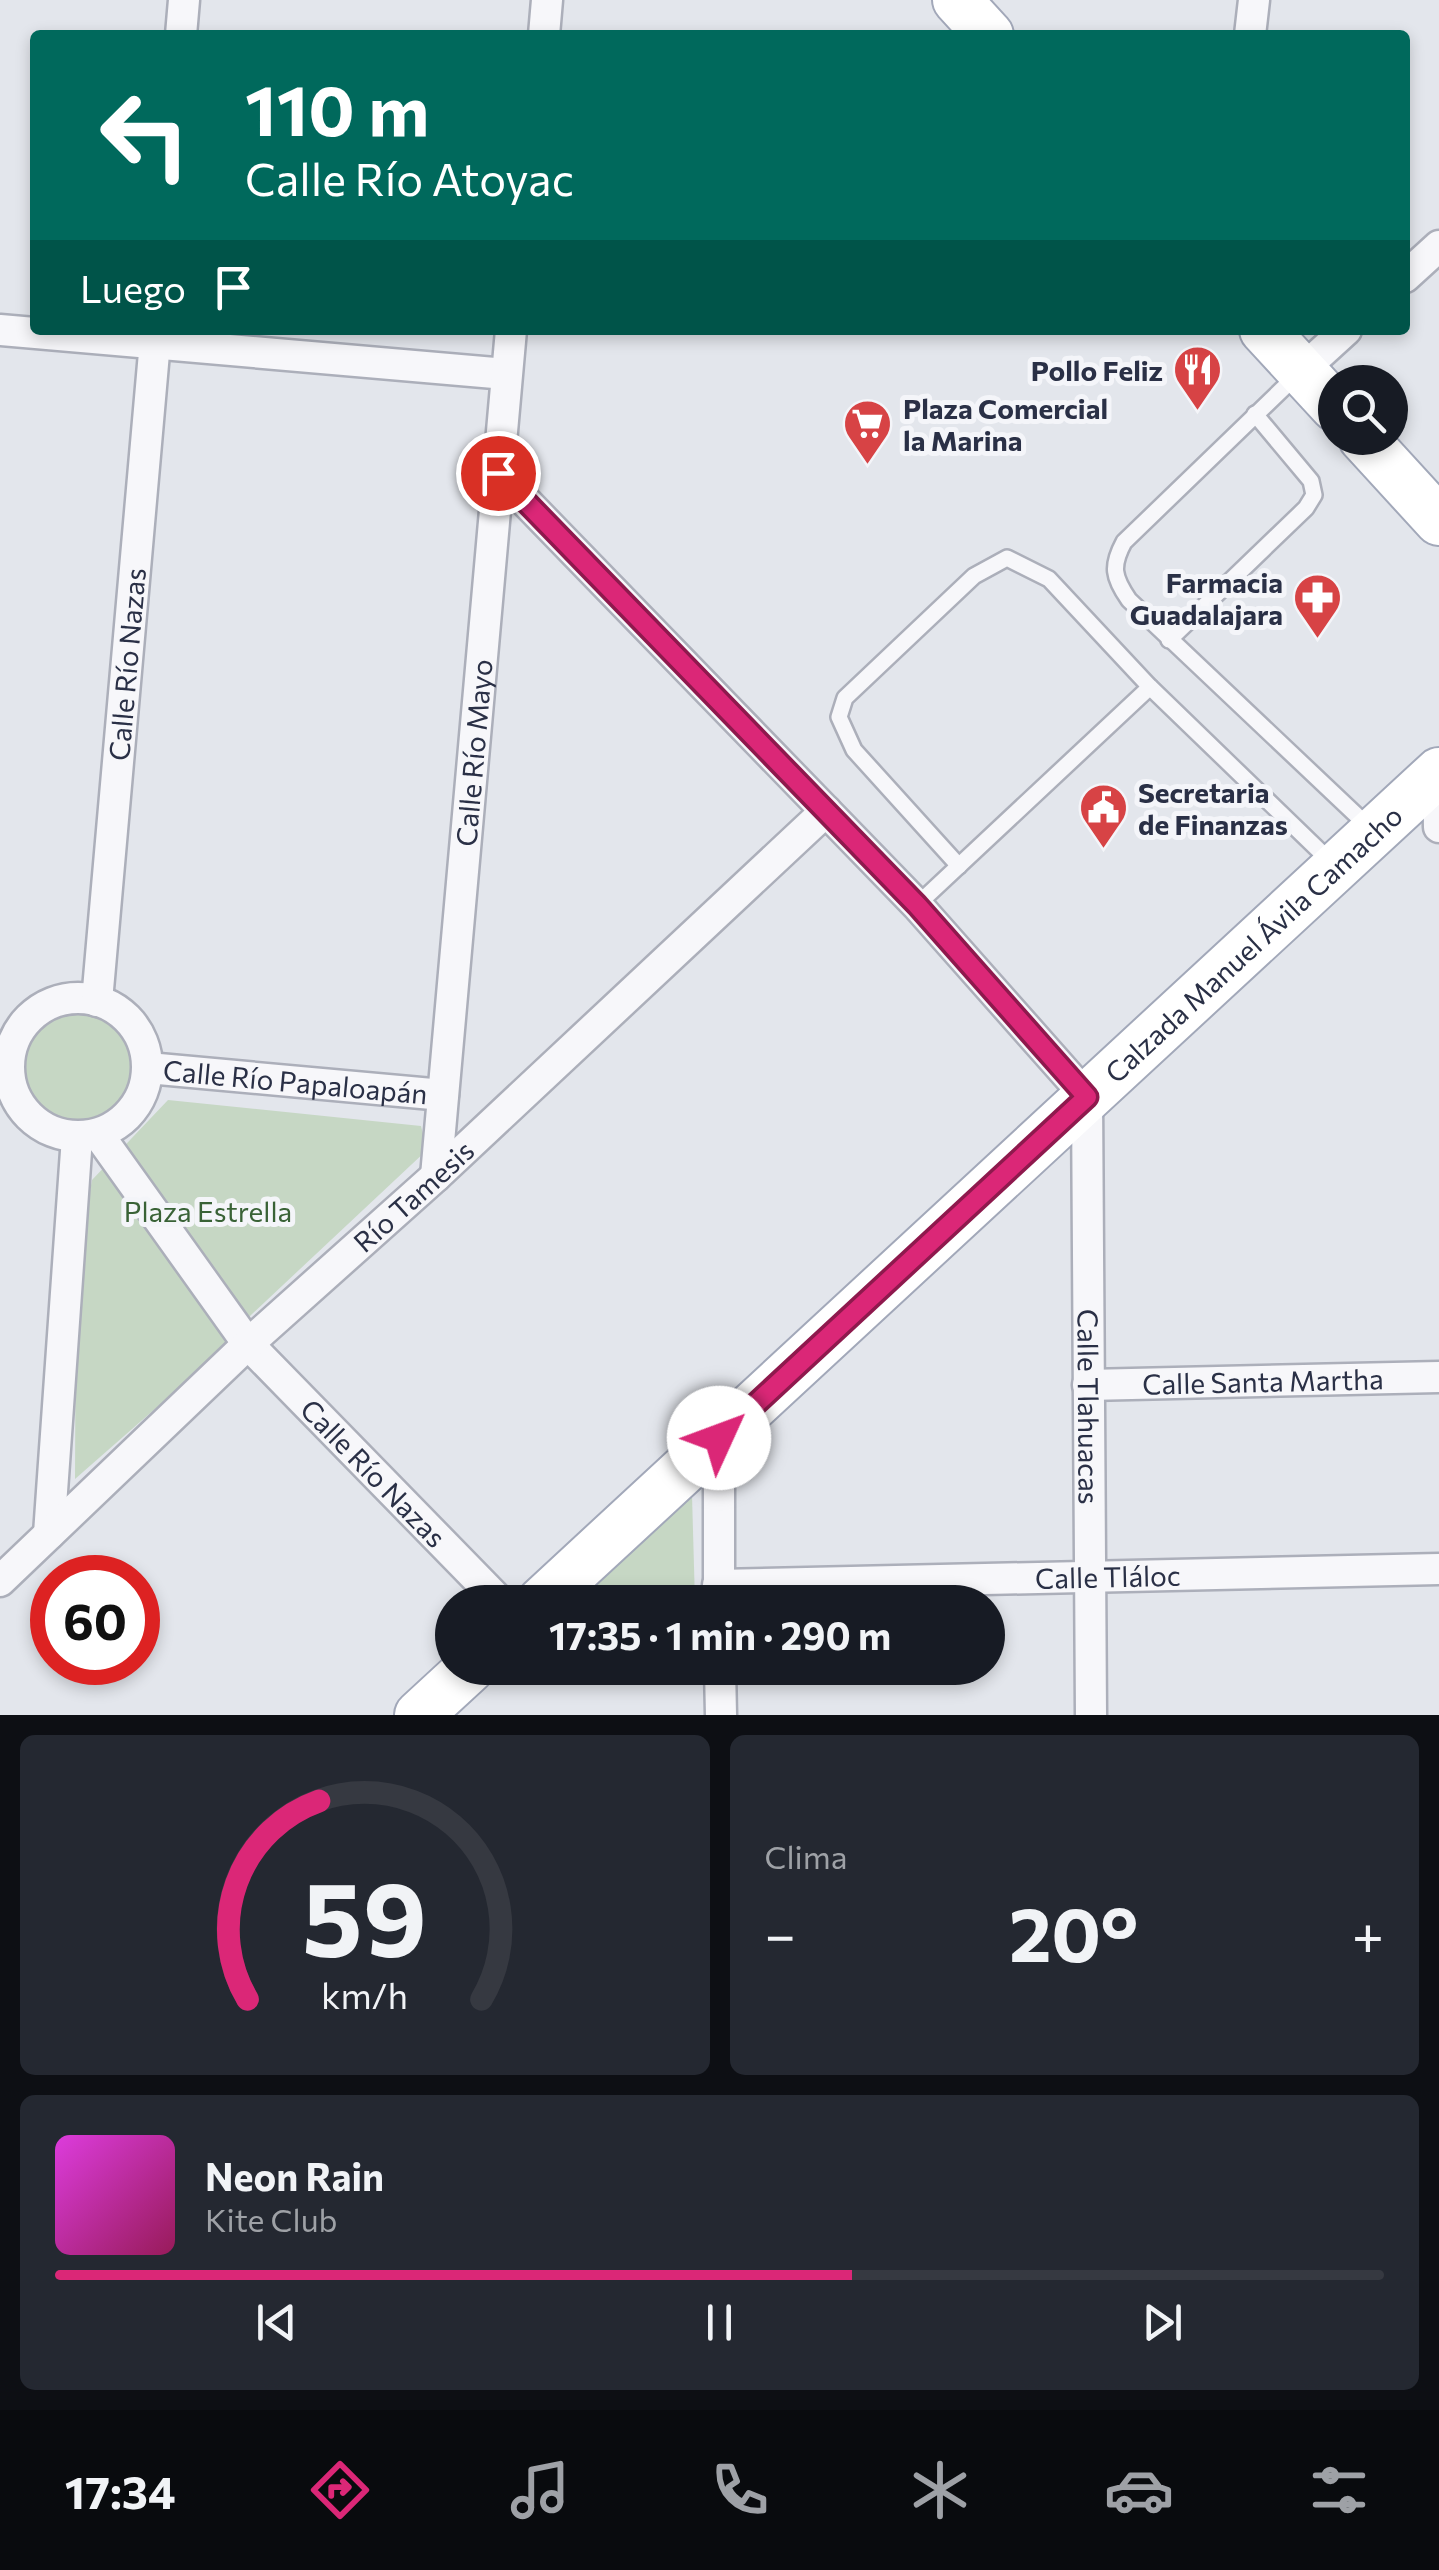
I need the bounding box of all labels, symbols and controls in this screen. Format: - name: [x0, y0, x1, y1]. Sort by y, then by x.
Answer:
- text: 110 m: [245, 65, 429, 150]
- icon: left: [80, 70, 210, 200]
- text: Calle Río Atoyac: [245, 150, 574, 205]
- icon: arrive: [206, 260, 261, 315]
- text: Luego: [80, 264, 186, 311]
- restaurant icon: Pollo Feliz: [1172, 344, 1224, 412]
- place label: Pollo Feliz: [1031, 353, 1163, 387]
- map controls: [1318, 365, 1408, 455]
- button: search: [1318, 365, 1408, 455]
- place label: Plaza Comercial la Marina: [903, 391, 1108, 457]
- supermarket icon: Plaza Comercial la Marina: [842, 398, 894, 466]
- pin: [456, 431, 541, 516]
- icon: arrive: [471, 446, 526, 501]
- place label: Farmacia Guadalajara: [1130, 565, 1283, 631]
- street label: Calle Río Nazas: [101, 566, 152, 762]
- pharmacy icon: Farmacia Guadalajara: [1292, 572, 1344, 640]
- street label: Calle Río Mayo: [448, 658, 499, 848]
- place label: Secretaria de Finanzas: [1138, 775, 1288, 841]
- public building icon: Secretaria de Finanzas: [1077, 782, 1129, 850]
- street label: Calzada Manuel Ávila Camacho: [1098, 798, 1409, 1089]
- street label: Calle Río Papaloapán: [162, 1052, 429, 1111]
- street label: Río Tamesis: [346, 1133, 480, 1259]
- park label: Plaza Estrella: [124, 1194, 292, 1228]
- street label: Calle Tlahuacas: [1071, 1309, 1107, 1505]
- street label: Calle Santa Martha: [1142, 1361, 1384, 1401]
- position arrow: [667, 1386, 771, 1490]
- street label: Calle Río Nazas: [294, 1392, 453, 1554]
- speed limit sign: 60: [30, 1555, 160, 1685]
- street label: Calle Tláloc: [1035, 1558, 1181, 1595]
- text: 17:35 · 1 min · 290 m: [549, 1611, 891, 1658]
- text: Clima: [765, 1836, 847, 1876]
- text: 59: [302, 1851, 427, 1978]
- text: 20°: [1009, 1886, 1138, 1977]
- text: −: [765, 1899, 796, 1966]
- text: +: [1352, 1899, 1384, 1966]
- text: km/h: [321, 1973, 408, 2016]
- text: Neon Rain: [205, 2152, 384, 2199]
- text: Kite Club: [205, 2199, 337, 2239]
- icon: previous: [249, 2295, 304, 2350]
- icon: pause: [692, 2295, 747, 2350]
- icon: next: [1135, 2295, 1190, 2350]
- icon: directions: [305, 2455, 375, 2525]
- icon: music: [505, 2455, 575, 2525]
- icon: phone: [705, 2455, 775, 2525]
- icon: climate: [905, 2455, 975, 2525]
- icon: car: [1104, 2455, 1174, 2525]
- icon: filters: [1304, 2455, 1374, 2525]
- text: 17:34: [65, 2463, 176, 2518]

